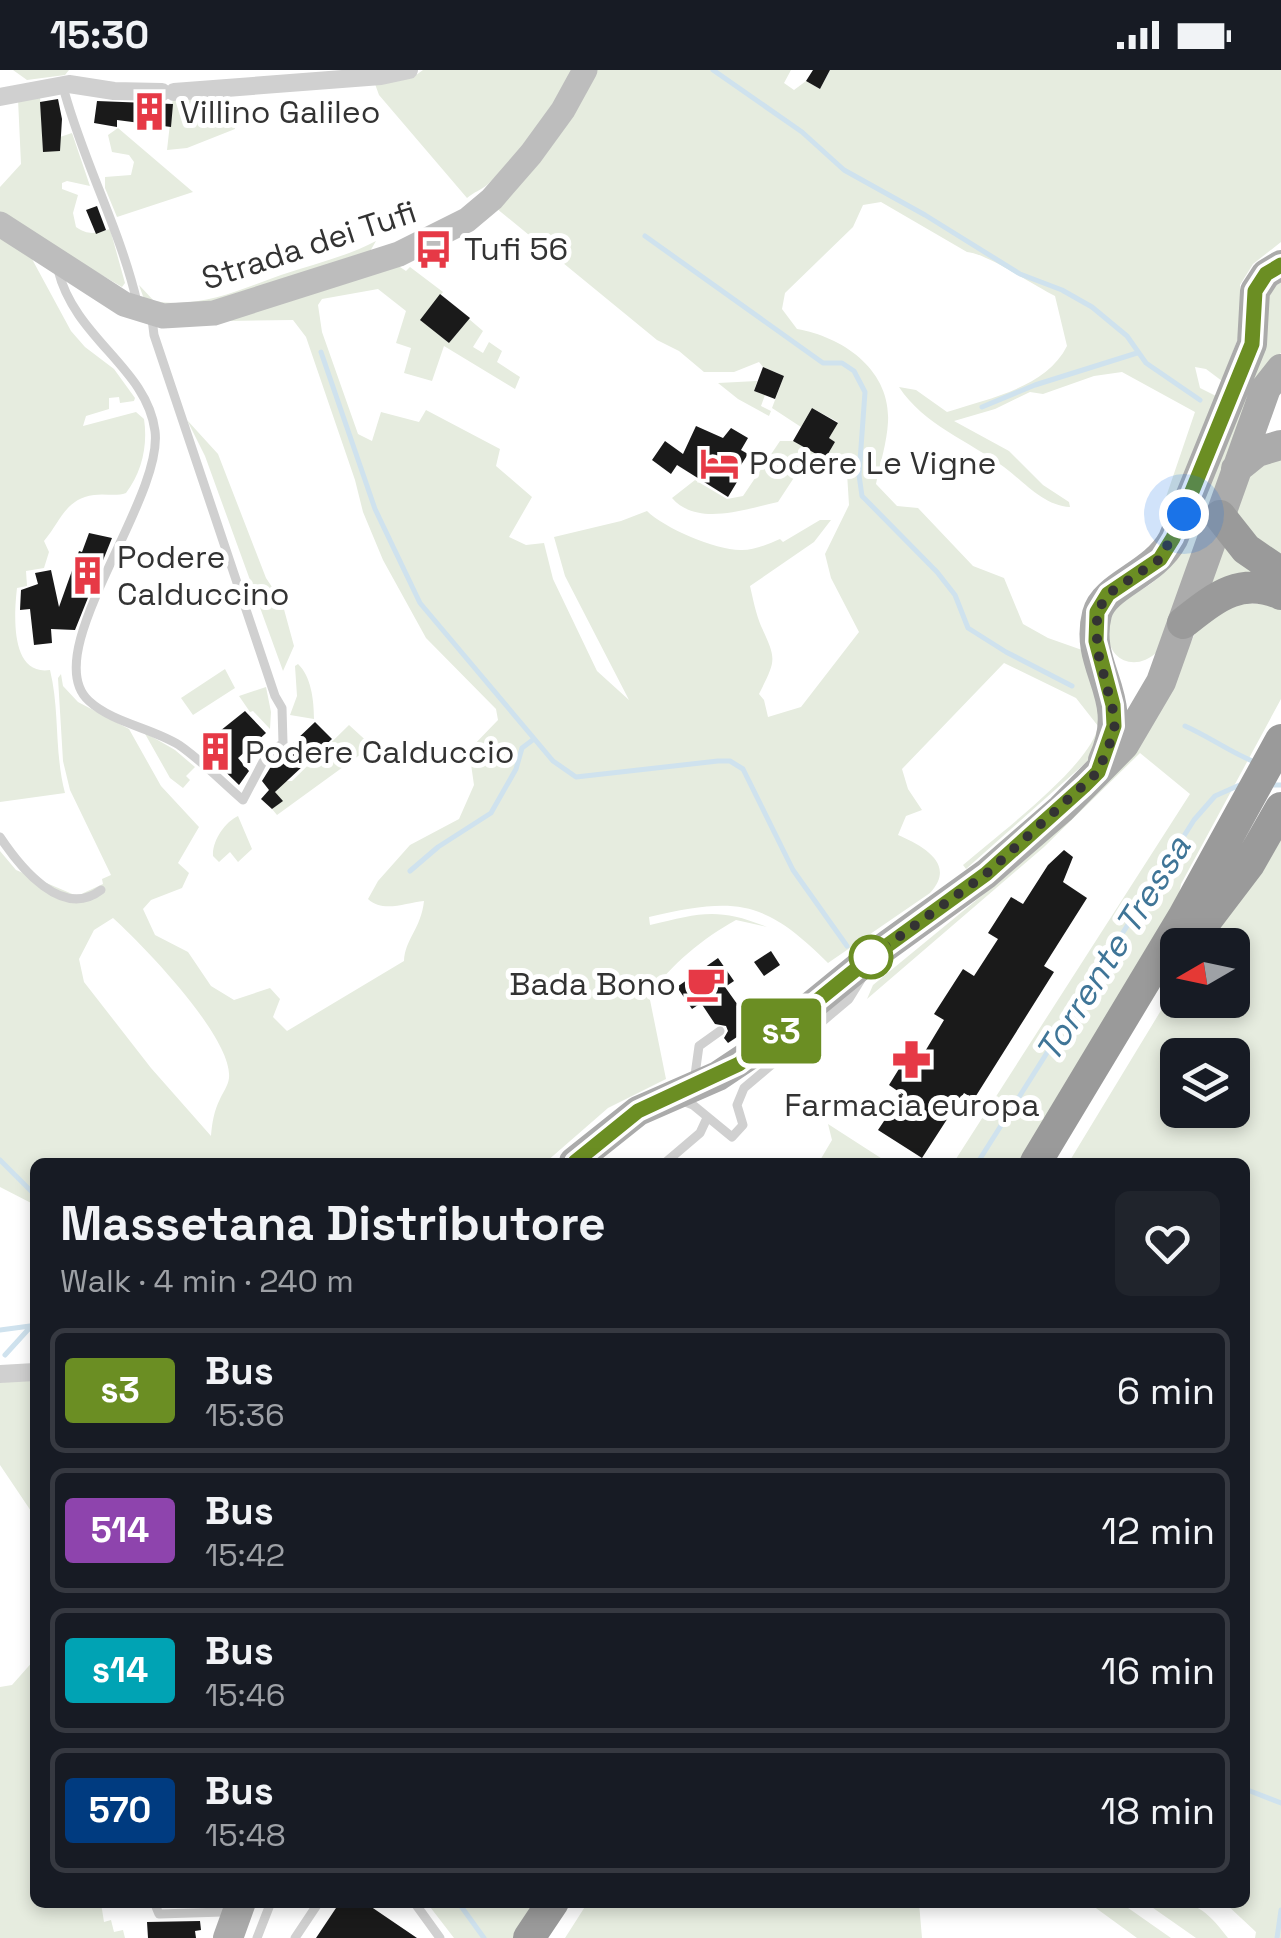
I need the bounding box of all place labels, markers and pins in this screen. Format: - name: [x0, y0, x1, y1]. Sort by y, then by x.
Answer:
- building icon: Villino Galileo: [129, 91, 171, 133]
- place label: Villino Galileo: [180, 92, 381, 132]
- bus stop icon: Tufi 56: [413, 228, 455, 270]
- place label: Tufi 56: [464, 229, 568, 269]
- hotel icon: Podere Le Vigne: [698, 442, 740, 484]
- place label: Podere Le Vigne: [749, 443, 997, 483]
- place label: Podere Calduccino: [117, 537, 289, 614]
- building icon: Podere Calduccino: [66, 554, 108, 596]
- building icon: Podere Calduccio: [194, 731, 236, 773]
- place label: Podere Calduccio: [245, 732, 515, 772]
- unlabelled marker: [850, 936, 892, 978]
- cafe icon: Bada Bono: [685, 963, 727, 1005]
- place label: Bada Bono: [509, 964, 676, 1004]
- pharmacy icon: Farmacia europa: [891, 1039, 933, 1081]
- place label: Farmacia europa: [784, 1085, 1040, 1125]

